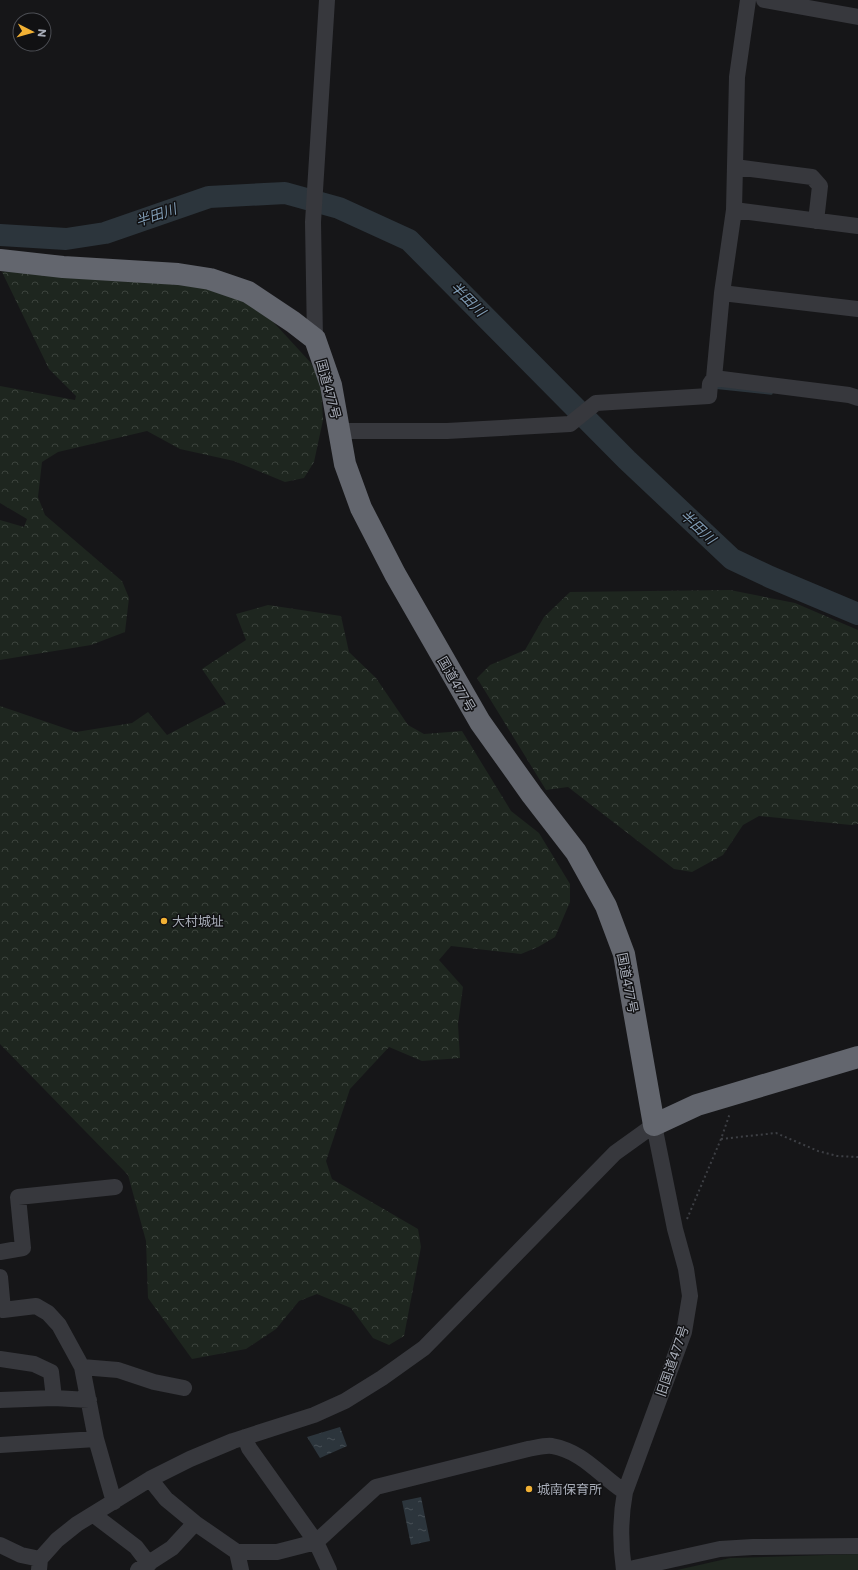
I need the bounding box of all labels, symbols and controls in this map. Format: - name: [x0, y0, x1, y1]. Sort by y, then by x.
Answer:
- north arrow: [12, 12, 52, 52]
- text: N: [34, 28, 50, 38]
- water label: 半田川: [133, 198, 181, 231]
- water label: 半田川: [446, 277, 491, 322]
- street label: 国道477号: [311, 357, 346, 421]
- water label: 半田川: [676, 505, 722, 550]
- street label: 国道477号: [433, 653, 480, 716]
- place label: 大村城址: [172, 912, 224, 931]
- marker: 大村城址: [159, 916, 169, 926]
- street label: 国道477号: [612, 951, 643, 1015]
- street label: 旧国道477号: [651, 1323, 694, 1399]
- place label: 城南保育所: [537, 1480, 602, 1499]
- marker: 城南保育所: [524, 1484, 534, 1494]

